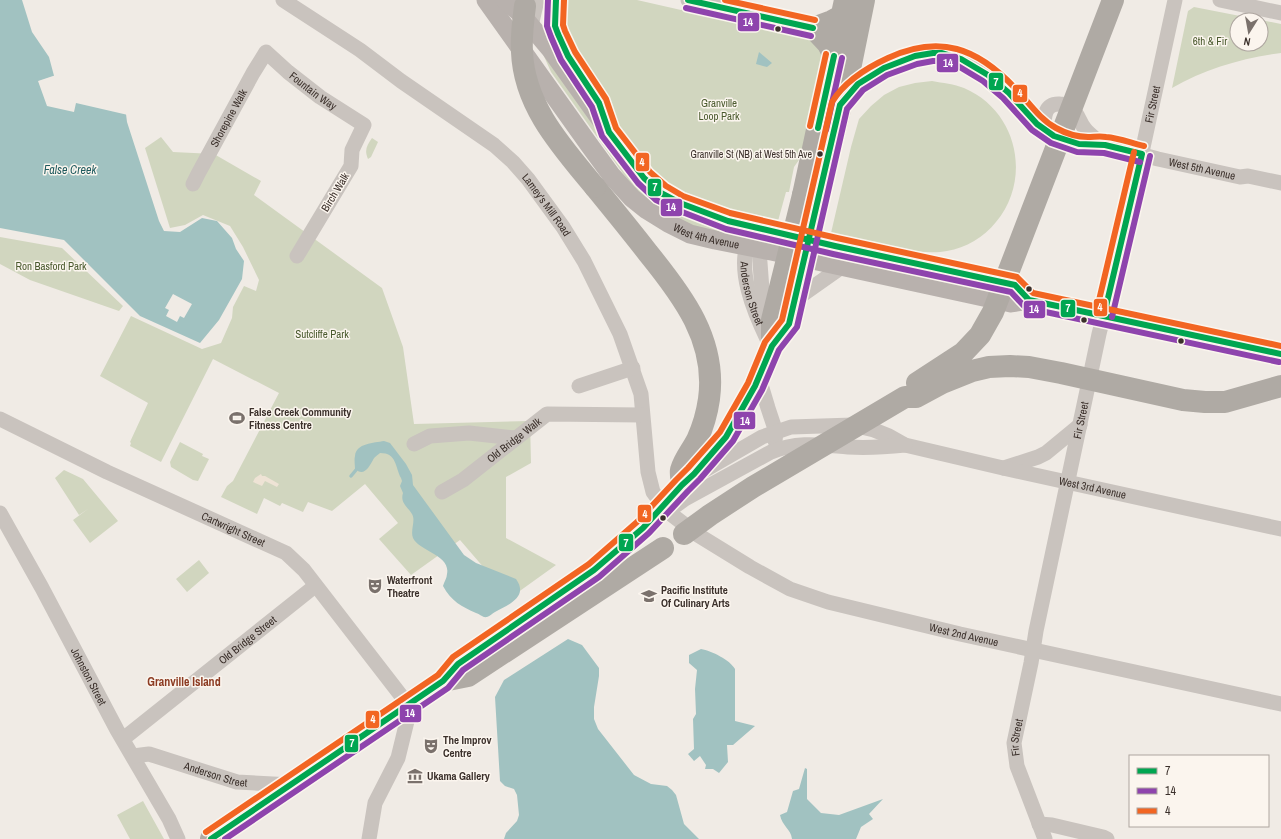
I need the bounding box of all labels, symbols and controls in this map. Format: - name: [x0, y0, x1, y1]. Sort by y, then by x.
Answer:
- line badge: 14: [737, 12, 760, 32]
- north arrow: [1229, 12, 1269, 52]
- text: 14: [743, 15, 753, 29]
- unlabelled marker: [773, 24, 783, 34]
- park label: 6th & Fir: [1193, 34, 1227, 48]
- text: N: [1243, 34, 1252, 49]
- line badge: 14: [936, 53, 959, 73]
- text: 14: [943, 56, 953, 70]
- street label: Fountain Way: [287, 69, 340, 113]
- line badge: 7: [988, 72, 1004, 91]
- text: 7: [993, 75, 999, 89]
- line badge: 4: [1012, 84, 1028, 103]
- street label: Fir Street: [1142, 84, 1163, 124]
- street label: Shorepine Walk: [207, 86, 250, 149]
- text: 4: [1017, 86, 1023, 100]
- park label: Granville Loop Park: [698, 96, 740, 123]
- place label: Granville St (NB) at West 5th Ave: [691, 148, 812, 161]
- marker: Granville St (NB) at West 5th Ave: [815, 149, 825, 159]
- line badge: 4: [635, 152, 650, 172]
- text: 4: [639, 155, 645, 169]
- street label: West 5th Avenue: [1167, 155, 1237, 183]
- water label: False Creek: [44, 162, 97, 178]
- street label: Birch Walk: [318, 169, 352, 214]
- street label: Lamey's Mill Road: [519, 170, 574, 239]
- line badge: 7: [647, 178, 662, 197]
- text: 7: [652, 180, 658, 194]
- line badge: 14: [660, 198, 683, 217]
- text: 14: [666, 200, 676, 214]
- street label: West 4th Avenue: [671, 220, 741, 252]
- park label: Ron Basford Park: [15, 259, 87, 273]
- street label: Anderson Street: [737, 260, 767, 328]
- unlabelled marker: [1024, 284, 1034, 294]
- line badge: 4: [1093, 298, 1108, 317]
- line badge: 7: [1060, 299, 1076, 318]
- line badge: 14: [1023, 300, 1046, 319]
- text: 4: [1097, 300, 1103, 314]
- text: 7: [1065, 301, 1071, 315]
- text: 14: [1029, 302, 1039, 316]
- unlabelled marker: [1079, 315, 1089, 325]
- park label: Sutcliffe Park: [295, 327, 349, 341]
- unlabelled marker: [1176, 336, 1186, 346]
- street label: Fir Street: [1070, 400, 1092, 440]
- place label: False Creek Community Fitness Centre: [249, 405, 351, 432]
- sports icon: False Creek Community Fitness Centre: [228, 409, 246, 427]
- line badge: 14: [733, 411, 756, 430]
- street label: Old Bridge Walk: [484, 414, 544, 466]
- text: 14: [740, 414, 750, 428]
- street label: West 3rd Avenue: [1058, 473, 1128, 502]
- line badge: 4: [637, 504, 652, 523]
- text: 4: [642, 507, 648, 521]
- street label: Cartwright Street: [199, 509, 268, 550]
- unlabelled marker: [658, 513, 668, 523]
- line badge: 7: [618, 533, 634, 552]
- text: 7: [623, 536, 629, 550]
- place label: Waterfront Theatre: [387, 573, 432, 600]
- theatre icon: Waterfront Theatre: [366, 577, 384, 595]
- place label: Pacific Institute Of Culinary Arts: [661, 583, 730, 610]
- school or university icon: Pacific Institute Of Culinary Arts: [640, 587, 658, 605]
- street label: Old Bridge Street: [216, 612, 279, 667]
- street label: West 2nd Avenue: [928, 620, 1000, 649]
- street label: Johnston Street: [68, 645, 110, 708]
- district label: Granville Island: [147, 674, 221, 690]
- line badge: 14: [399, 704, 422, 723]
- text: 14: [405, 706, 415, 720]
- line badge: 4: [365, 710, 380, 729]
- text: 4: [370, 712, 376, 726]
- street label: Fir Street: [1007, 717, 1026, 757]
- place label: The Improv Centre: [443, 733, 492, 760]
- line badge: 7: [344, 734, 359, 753]
- text: 7: [349, 736, 355, 750]
- theatre icon: The Improv Centre: [422, 737, 440, 755]
- legend: [1129, 755, 1269, 827]
- street label: Anderson Street: [181, 758, 248, 790]
- text: 7: [1165, 763, 1171, 779]
- museum icon: Ukama Gallery: [406, 767, 424, 785]
- place label: Ukama Gallery: [427, 769, 490, 783]
- text: 14: [1165, 783, 1176, 799]
- text: 4: [1165, 803, 1171, 819]

